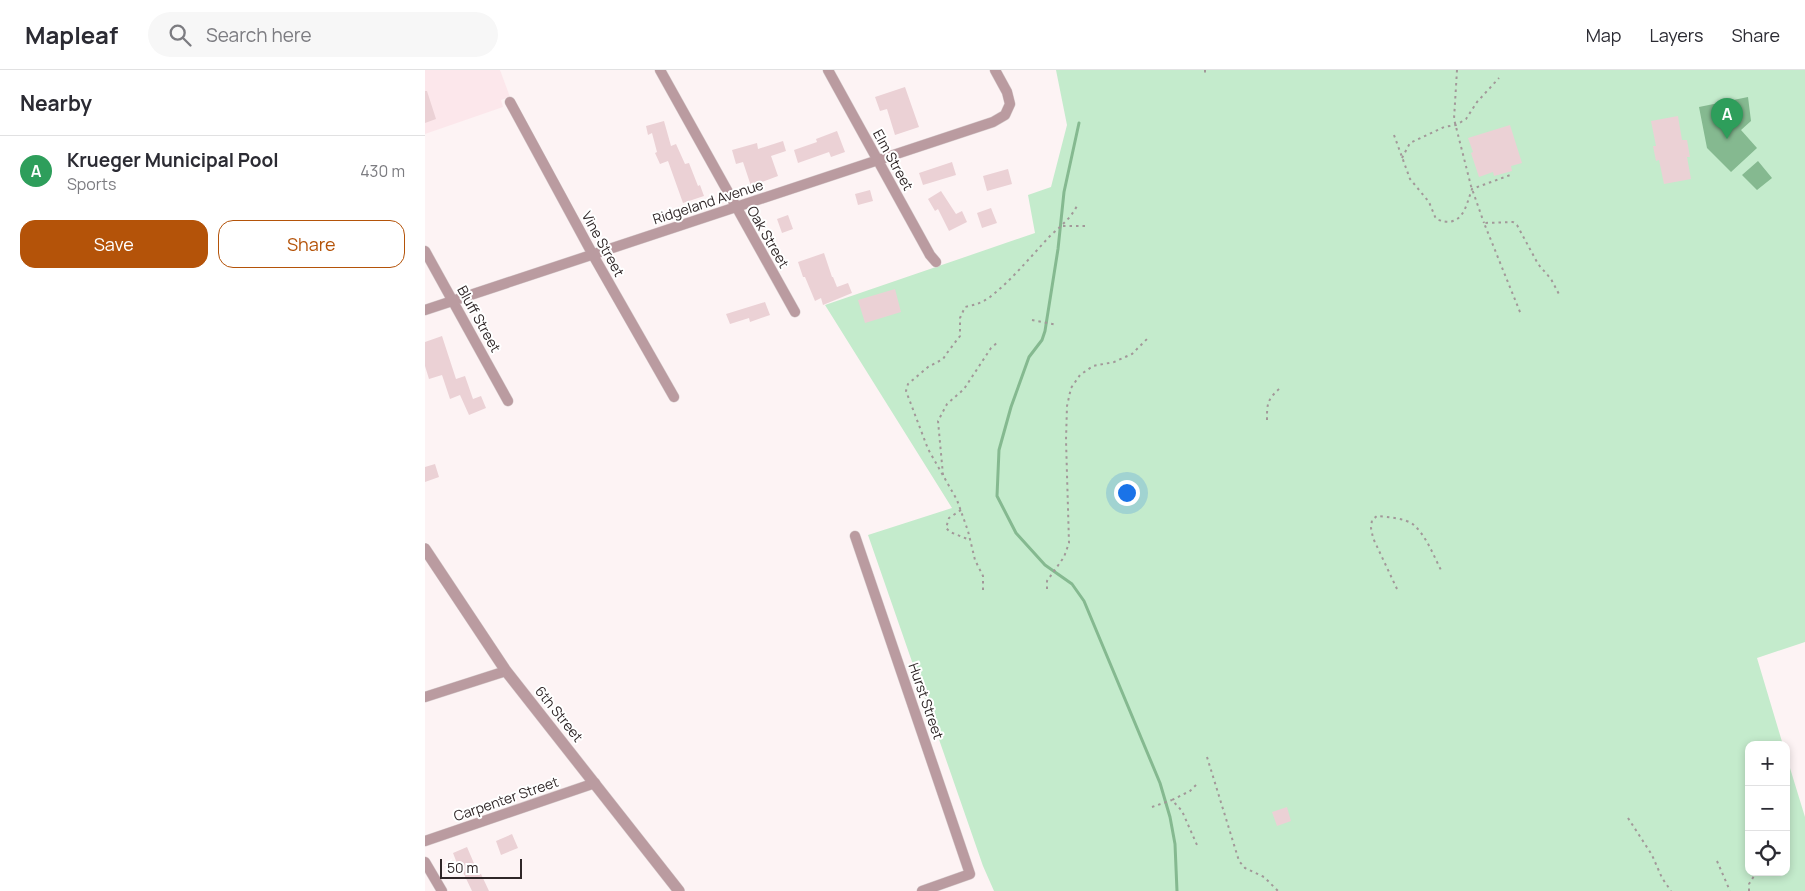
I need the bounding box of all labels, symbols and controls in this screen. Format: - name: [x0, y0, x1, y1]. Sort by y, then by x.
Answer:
- search box: [148, 12, 498, 57]
- text: Mapleaf: [25, 18, 118, 51]
- icon: search: [166, 21, 194, 49]
- text: Search here: [206, 22, 312, 48]
- text: Map: [1586, 23, 1621, 47]
- text: Layers: [1649, 23, 1703, 47]
- text: Share: [1731, 23, 1780, 47]
- text: Nearby: [20, 89, 92, 117]
- pin: A: [1711, 98, 1743, 139]
- street label: Elm Street: [869, 126, 918, 194]
- text: Krueger Municipal Pool: [67, 147, 279, 173]
- text: A: [31, 160, 41, 182]
- text: 430 m: [360, 160, 405, 182]
- text: Sports: [67, 173, 116, 195]
- street label: Ridgeland Avenue: [650, 175, 766, 228]
- street label: Oak Street: [743, 202, 794, 272]
- street label: Vine Street: [578, 208, 629, 280]
- button: Save: [20, 220, 208, 268]
- button: Share: [218, 220, 405, 268]
- street label: Bluff Street: [453, 282, 506, 356]
- your location: [1114, 480, 1140, 506]
- street label: Hurst Street: [905, 660, 949, 742]
- street label: 6th Street: [531, 682, 588, 746]
- map controls: [1745, 741, 1790, 876]
- button: +: [1745, 741, 1790, 786]
- street label: Carpenter Street: [451, 772, 561, 825]
- button: −: [1745, 786, 1790, 831]
- button: locate: [1745, 831, 1790, 876]
- scale bar: [440, 856, 523, 879]
- text: 50 m: [447, 858, 478, 877]

